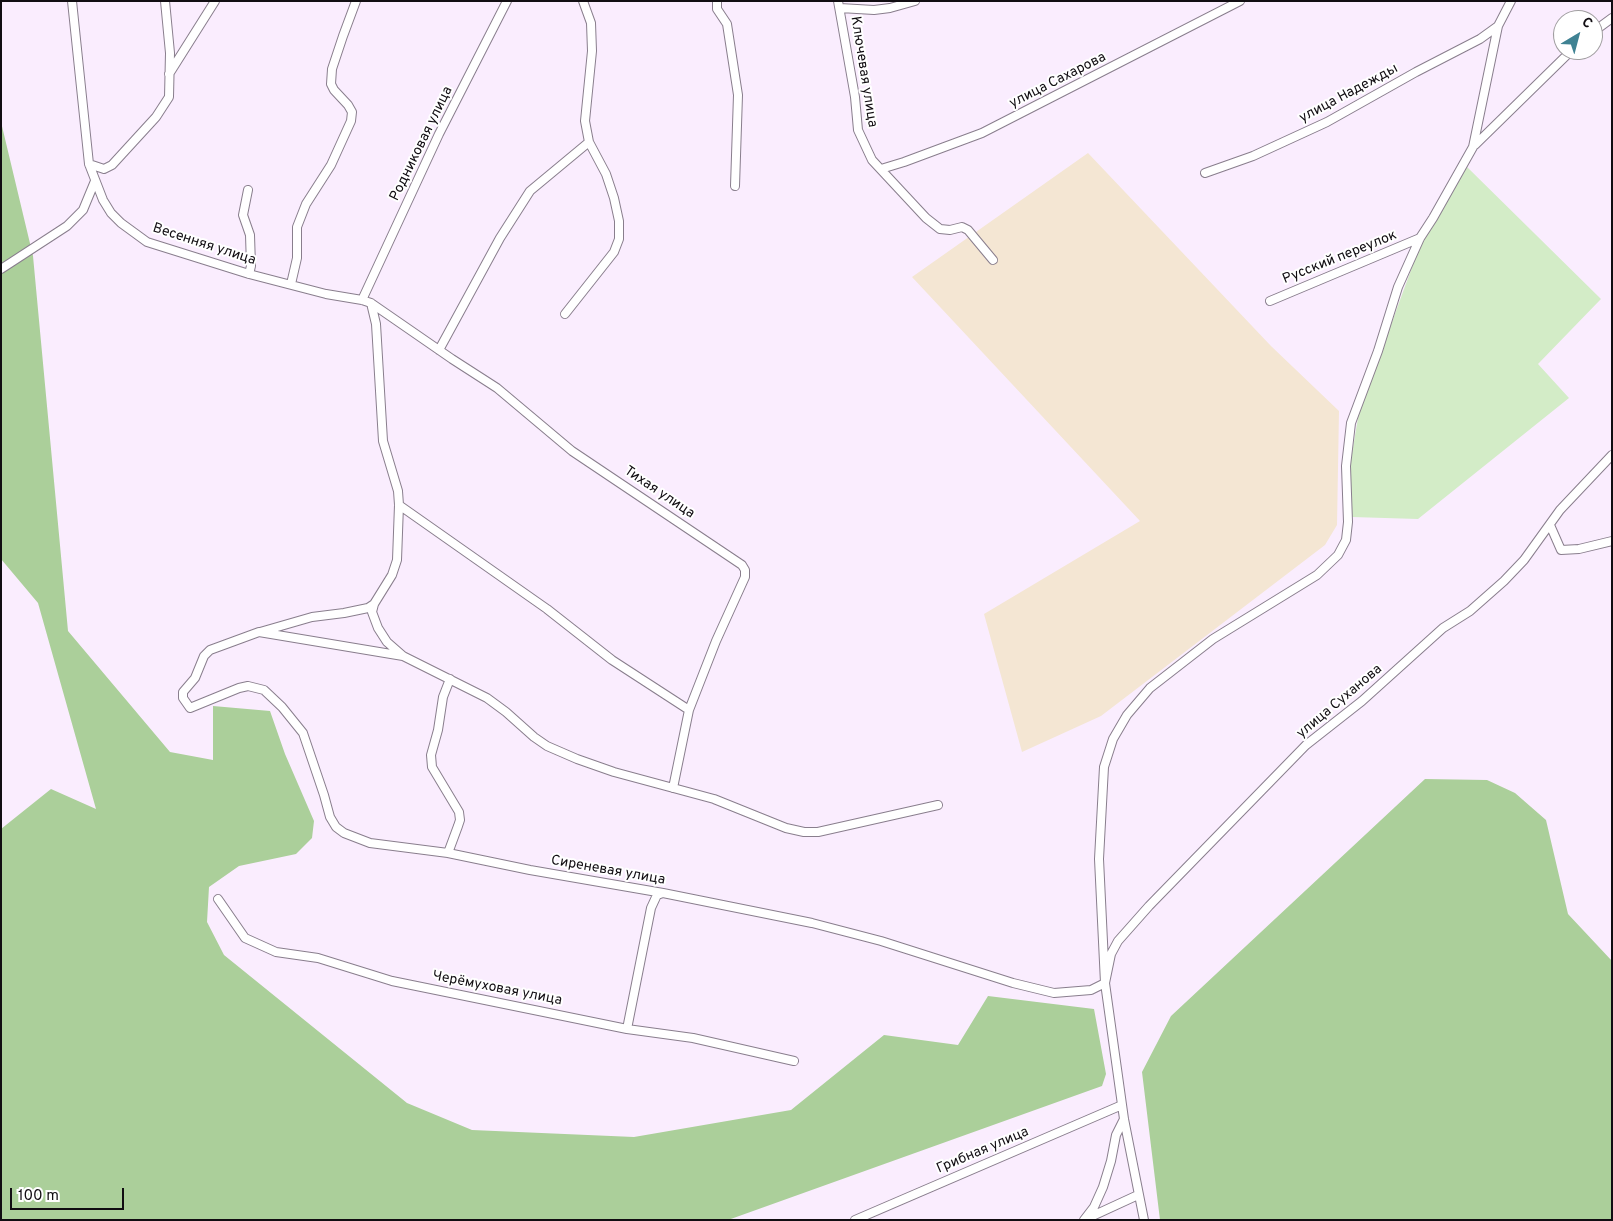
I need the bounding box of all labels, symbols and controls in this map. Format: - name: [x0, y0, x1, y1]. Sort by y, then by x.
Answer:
- north arrow: [1553, 10, 1603, 60]
- text: С: [1578, 14, 1595, 33]
- street label: Ключевая улица: [846, 15, 880, 129]
- street label: улица Сахарова: [1007, 49, 1109, 113]
- street label: улица Надежды: [1297, 61, 1401, 127]
- street label: Родниковая улица: [387, 84, 457, 204]
- street label: Весенняя улица: [150, 220, 258, 270]
- street label: Русский переулок: [1280, 227, 1400, 289]
- street label: Тихая улица: [621, 463, 697, 523]
- street label: улица Суханова: [1294, 661, 1386, 743]
- street label: Сиреневая улица: [550, 853, 666, 889]
- street label: Черёмуховая улица: [431, 968, 563, 1010]
- street label: Грибная улица: [934, 1124, 1032, 1178]
- scale bar: [12, 1178, 126, 1210]
- text: 100 m: [18, 1187, 59, 1206]

